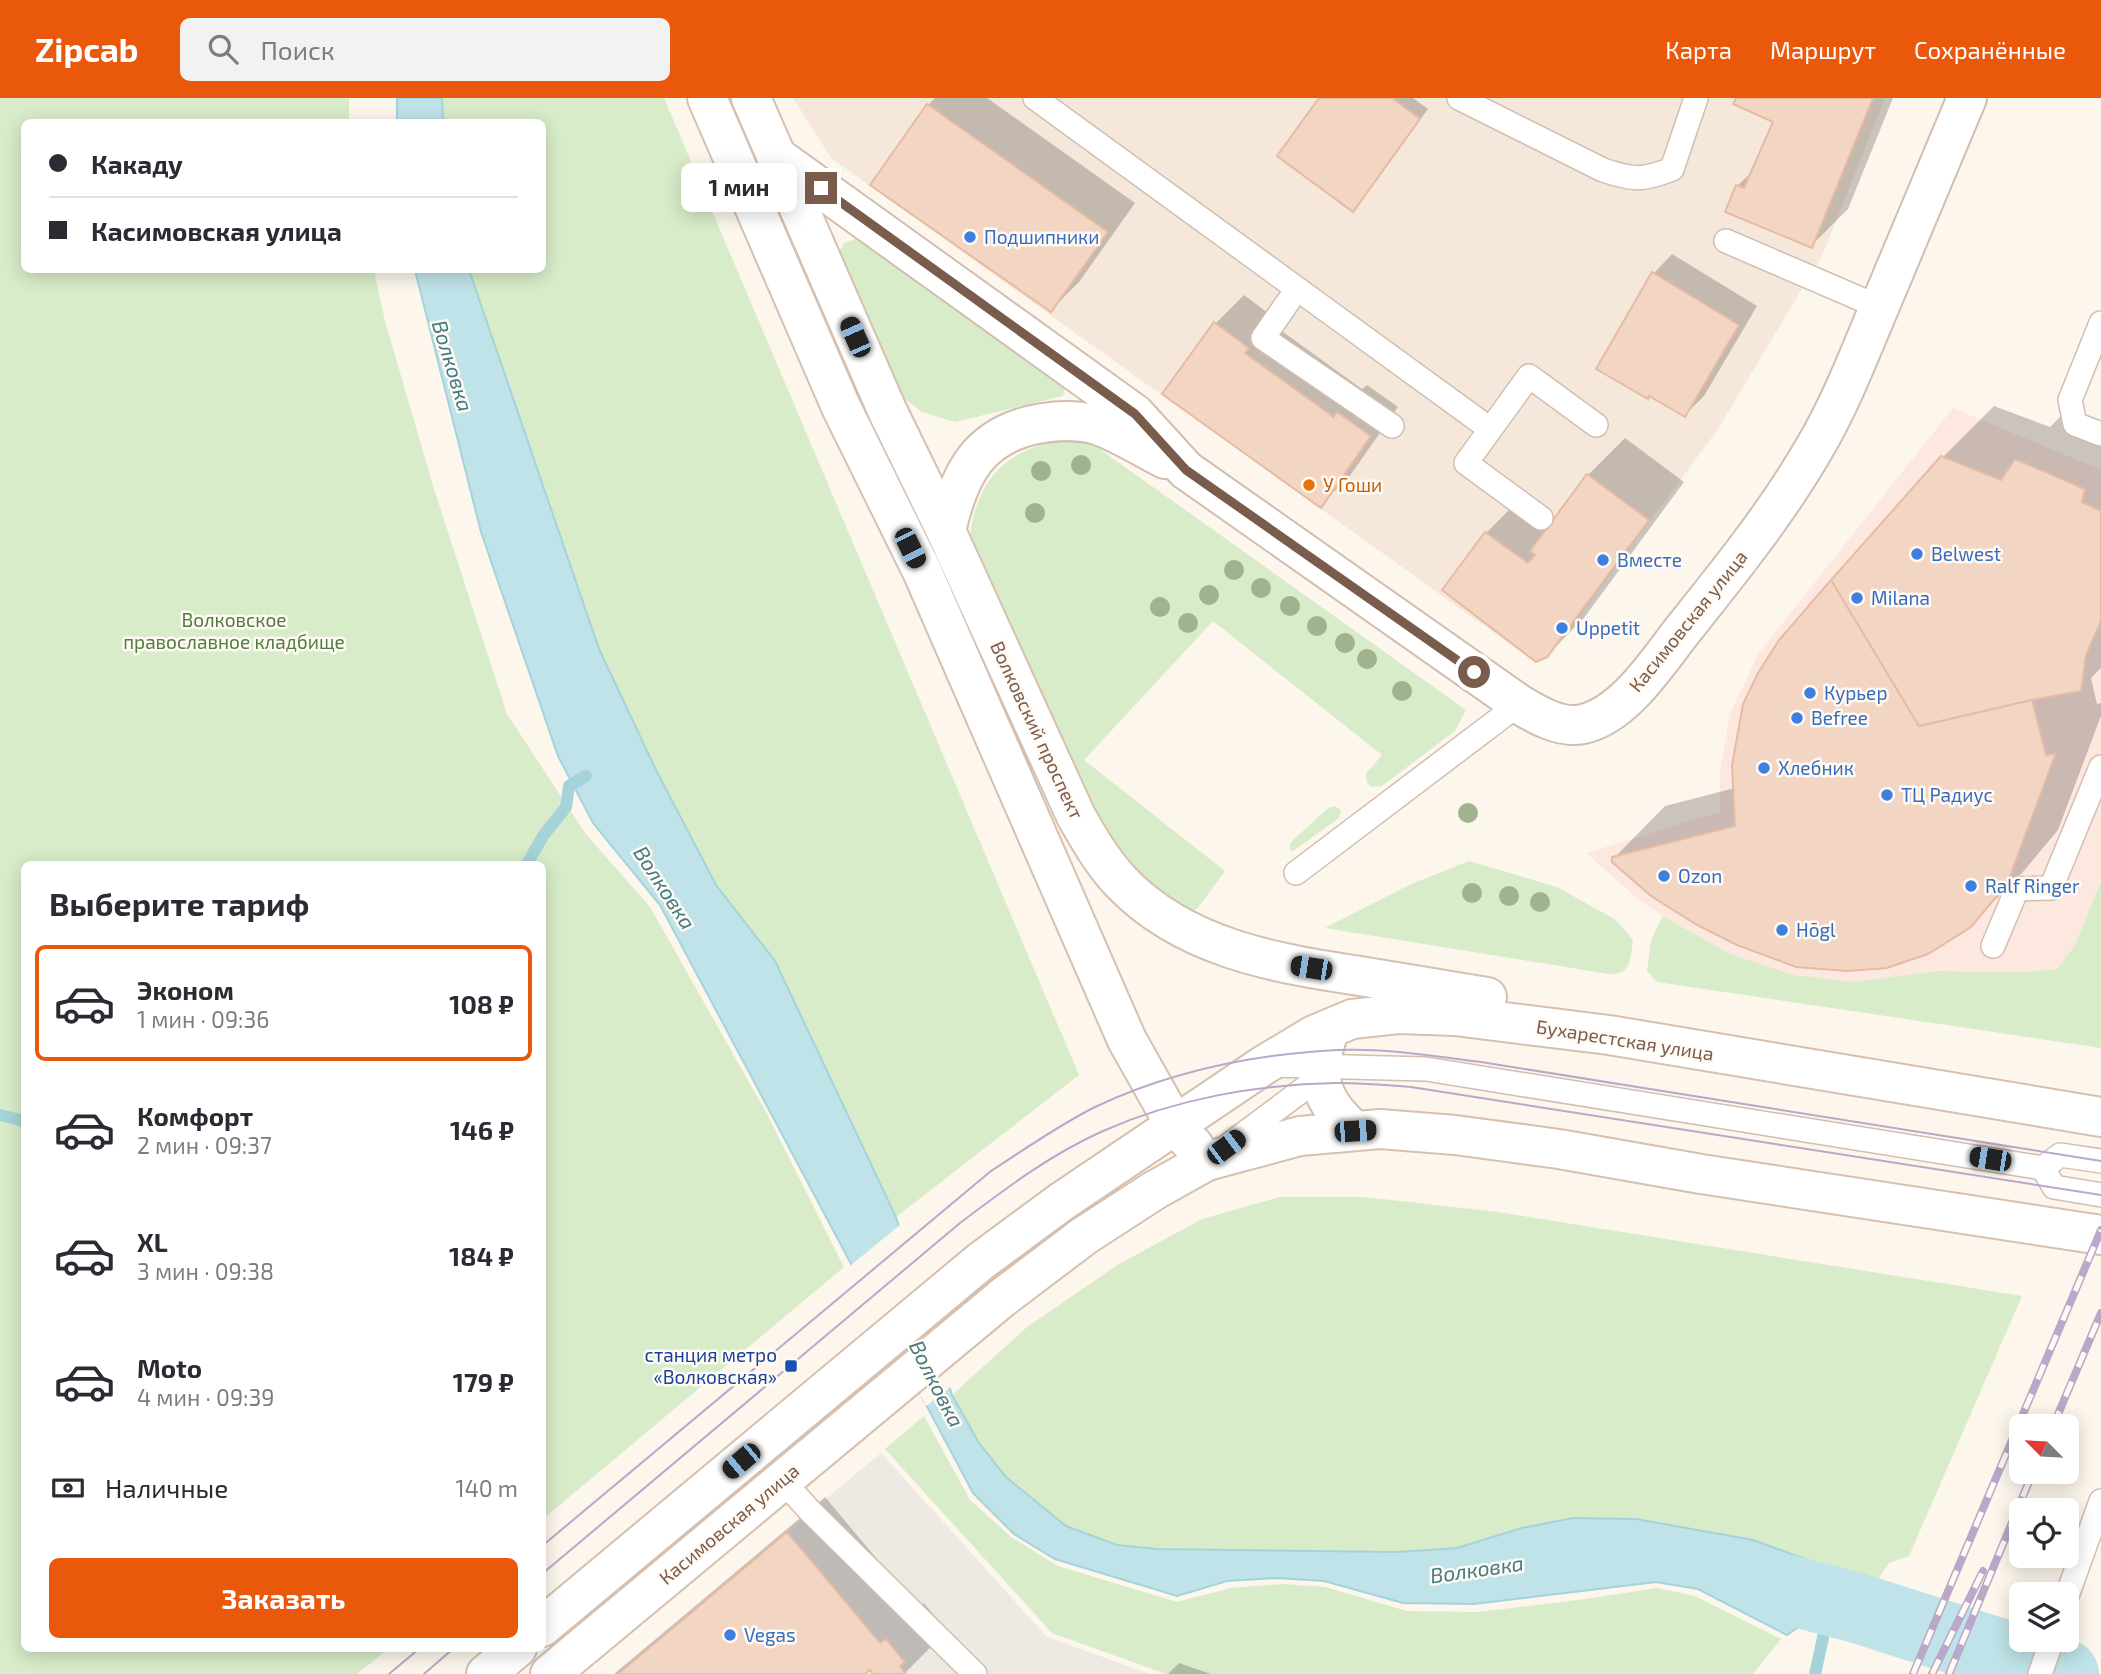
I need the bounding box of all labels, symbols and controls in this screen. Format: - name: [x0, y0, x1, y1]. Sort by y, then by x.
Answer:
- search box: [180, 18, 670, 81]
- text: Zipcab: [35, 29, 138, 69]
- icon: search: [204, 30, 242, 68]
- text: Поиск: [260, 34, 335, 65]
- text: Карта: [1665, 35, 1732, 64]
- text: Маршрут: [1770, 35, 1876, 64]
- text: Сохранённые: [1914, 35, 2066, 64]
- text: Какаду: [91, 148, 183, 179]
- callout: 1 мин: [681, 164, 796, 212]
- route end: [805, 172, 837, 204]
- text: 1 мин: [709, 173, 769, 201]
- text: Касимовская улица: [91, 215, 342, 246]
- place label: Подшипники: [984, 225, 1099, 248]
- marker: Подшипники: [962, 229, 978, 245]
- car: [837, 314, 874, 360]
- water label: Волковка: [428, 317, 479, 414]
- place label: У Гоши: [1323, 473, 1382, 496]
- marker: У Гоши: [1301, 477, 1317, 493]
- car: [892, 525, 929, 571]
- place label: Belwest: [1931, 542, 2001, 565]
- street label: Касимовская улица: [1623, 545, 1753, 697]
- marker: Belwest: [1909, 546, 1925, 562]
- place label: Вместе: [1617, 548, 1682, 571]
- marker: Вместе: [1595, 552, 1611, 568]
- place label: Milana: [1871, 586, 1930, 609]
- marker: Milana: [1849, 590, 1865, 606]
- park label: Волковское православное кладбище: [123, 608, 345, 653]
- place label: Uppetit: [1576, 616, 1640, 639]
- marker: Uppetit: [1554, 620, 1570, 636]
- street label: Волковский проспект: [986, 637, 1089, 822]
- route start: [1458, 656, 1490, 688]
- place label: Курьер: [1824, 681, 1887, 705]
- marker: Курьер: [1802, 685, 1818, 701]
- place label: Befree: [1811, 706, 1868, 729]
- marker: Befree: [1789, 710, 1805, 726]
- place label: Хлебник: [1778, 756, 1854, 779]
- marker: Хлебник: [1756, 760, 1772, 776]
- place label: ТЦ Радиус: [1901, 783, 1993, 807]
- marker: ТЦ Радиус: [1879, 787, 1895, 803]
- water label: Волковка: [629, 841, 701, 933]
- place label: Ozon: [1678, 864, 1722, 887]
- marker: Ozon: [1656, 868, 1672, 884]
- place label: Ralf Ringer: [1985, 874, 2080, 897]
- marker: Ralf Ringer: [1963, 878, 1979, 894]
- text: Выберите тариф: [49, 884, 309, 922]
- place label: Hōgl: [1796, 918, 1836, 941]
- marker: Hōgl: [1774, 922, 1790, 938]
- car: [1289, 954, 1334, 982]
- icon: car: [53, 972, 116, 1035]
- text: Эконом: [137, 974, 234, 1005]
- text: 108 ₽: [449, 988, 514, 1019]
- text: 1 мин · 09:36: [137, 1005, 269, 1033]
- street label: Бухарестская улица: [1535, 1014, 1715, 1066]
- icon: car: [53, 1098, 116, 1161]
- text: Комфорт: [137, 1100, 253, 1131]
- text: 146 ₽: [450, 1114, 514, 1145]
- car: [1334, 1119, 1377, 1143]
- car: [1203, 1126, 1250, 1168]
- text: 2 мин · 09:37: [137, 1131, 272, 1159]
- car: [1968, 1145, 2013, 1173]
- icon: car: [53, 1224, 116, 1287]
- text: XL: [137, 1226, 168, 1257]
- text: 184 ₽: [449, 1240, 514, 1271]
- text: 3 мин · 09:38: [137, 1257, 274, 1285]
- water label: Волковка: [905, 1336, 970, 1431]
- place label: станция метро «Волковская»: [645, 1343, 777, 1388]
- icon: car: [53, 1350, 116, 1413]
- text: Moto: [137, 1352, 202, 1383]
- marker: станция метро «Волковская»: [783, 1358, 799, 1374]
- text: 179 ₽: [453, 1366, 514, 1397]
- text: 4 мин · 09:39: [137, 1383, 274, 1411]
- north arrow: [2009, 1414, 2079, 1484]
- map controls: [2009, 1414, 2079, 1652]
- car: [719, 1439, 764, 1483]
- street label: Касимовская улица: [654, 1458, 804, 1590]
- icon: cash: [49, 1469, 87, 1507]
- text: Наличные: [105, 1472, 228, 1503]
- text: 140 m: [456, 1474, 518, 1502]
- button: locate: [2009, 1498, 2079, 1568]
- water label: Волковка: [1428, 1550, 1525, 1587]
- button: Заказать: [49, 1558, 518, 1638]
- button: layers: [2009, 1582, 2079, 1652]
- place label: Vegas: [744, 1623, 796, 1646]
- marker: Vegas: [722, 1627, 738, 1643]

